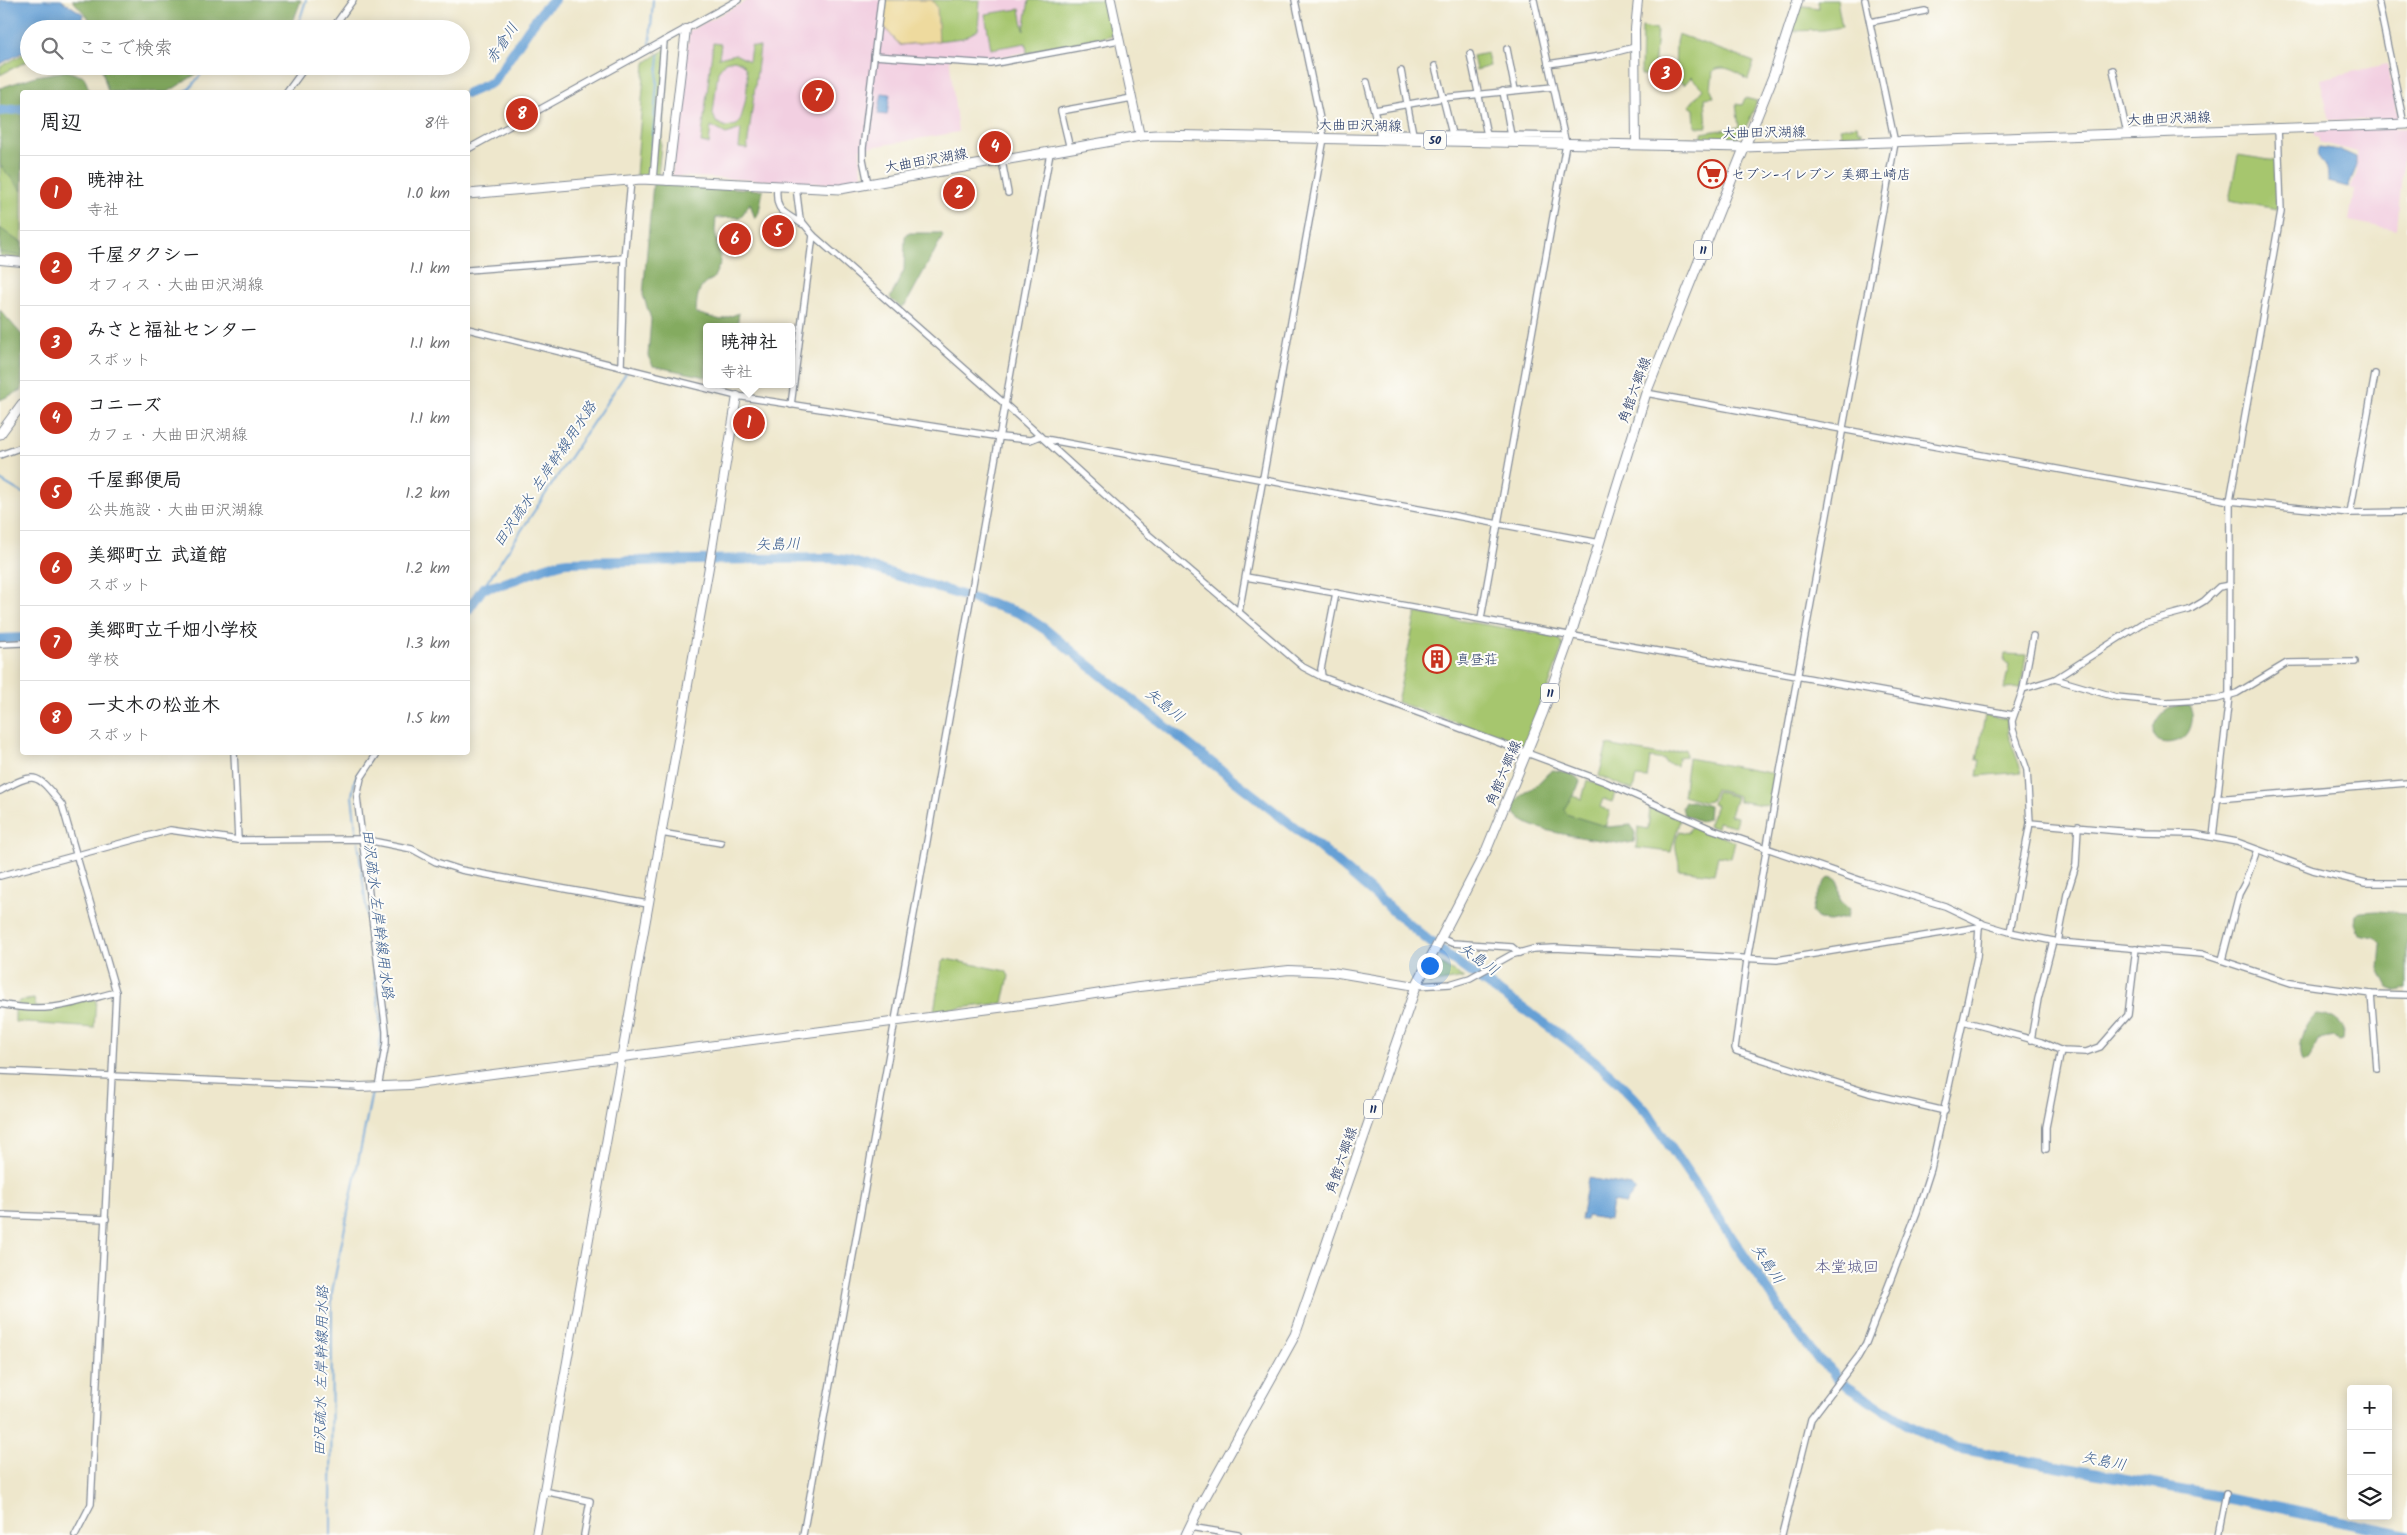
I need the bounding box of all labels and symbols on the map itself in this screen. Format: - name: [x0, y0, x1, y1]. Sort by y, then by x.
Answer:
- water label: 赤倉川: [480, 18, 525, 69]
- pin: 3: [1650, 55, 1682, 93]
- pin: 7: [802, 77, 834, 115]
- pin: 8: [506, 95, 538, 133]
- street label: 大曲田沢湖線: [2127, 107, 2211, 131]
- street label: 大曲田沢湖線: [1318, 114, 1402, 138]
- street label: 大曲田沢湖線: [1722, 121, 1806, 145]
- pin: 4: [979, 128, 1011, 166]
- road number: 50: [1424, 130, 1446, 150]
- street label: 大曲田沢湖線: [883, 143, 969, 179]
- supermarket icon: セブン-イレブン 美郷土崎店: [1697, 159, 1727, 189]
- place label: セブン-イレブン 美郷土崎店: [1731, 164, 1911, 186]
- pin: 2: [943, 174, 975, 212]
- pin: 5: [762, 212, 794, 250]
- pin: 6: [719, 220, 751, 258]
- road number: 11: [1694, 240, 1712, 260]
- street label: 角館六郷線: [1613, 354, 1657, 427]
- water label: 田沢疏水 左岸幹線用水路: [488, 396, 604, 552]
- pin: 1: [733, 404, 765, 442]
- water label: 矢島川: [755, 533, 801, 557]
- building icon: 真昼荘: [1422, 644, 1452, 674]
- place label: 真昼荘: [1456, 649, 1498, 671]
- water label: 矢島川: [1139, 682, 1190, 729]
- road number: 11: [1541, 684, 1559, 702]
- street label: 角館六郷線: [1480, 737, 1528, 810]
- water label: 田沢疏水 左岸幹線用水路: [355, 828, 399, 1001]
- water label: 矢島川: [1453, 937, 1504, 983]
- your location: [1417, 953, 1443, 979]
- road number: 11: [1364, 1100, 1382, 1118]
- street label: 角館六郷線: [1320, 1124, 1364, 1197]
- water label: 矢島川: [1745, 1239, 1790, 1290]
- district label: 本堂城回: [1815, 1255, 1879, 1280]
- water label: 田沢疏水 左岸幹線用水路: [309, 1284, 336, 1457]
- water label: 矢島川: [2079, 1446, 2128, 1478]

